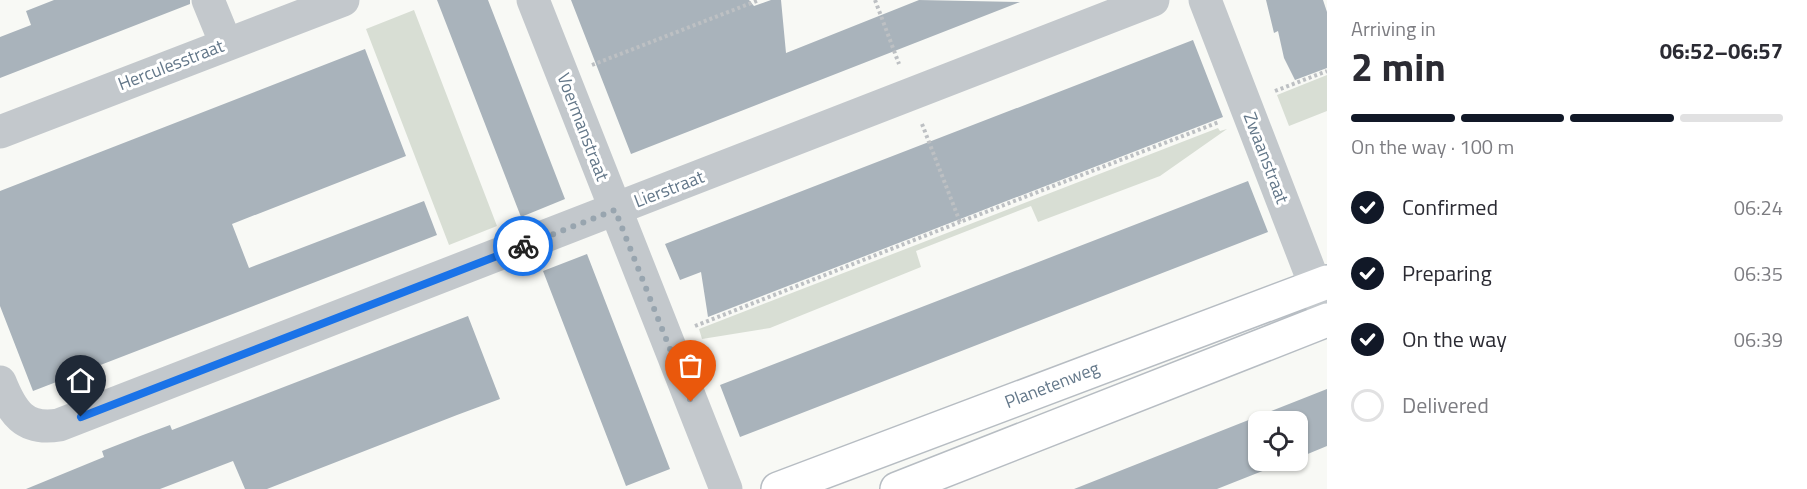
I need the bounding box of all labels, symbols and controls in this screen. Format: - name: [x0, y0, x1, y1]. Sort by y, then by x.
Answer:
- text: Arriving in: [1351, 13, 1436, 44]
- street label: Herculesstraat: [114, 32, 228, 97]
- text: 06:52–06:57: [1660, 34, 1783, 68]
- text: 2 min: [1351, 37, 1446, 96]
- street label: Voermanstraat: [550, 69, 617, 185]
- street label: Zwaanstraat: [1237, 108, 1297, 208]
- text: On the way · 100 m: [1351, 131, 1514, 162]
- street label: Lierstraat: [630, 163, 708, 214]
- text: Confirmed: [1402, 190, 1498, 224]
- icon: check: [1351, 191, 1384, 224]
- text: 06:24: [1734, 192, 1783, 223]
- courier: [493, 216, 553, 276]
- icon: bike: [507, 230, 540, 263]
- text: Preparing: [1402, 256, 1492, 290]
- icon: check: [1351, 257, 1384, 290]
- text: 06:35: [1734, 258, 1783, 289]
- text: On the way: [1402, 322, 1507, 356]
- icon: check: [1351, 323, 1384, 356]
- text: 06:39: [1734, 324, 1783, 355]
- pin: [665, 340, 716, 402]
- icon: bag: [674, 349, 707, 382]
- street label: Planetenweg: [1001, 354, 1103, 415]
- pin: [55, 355, 106, 417]
- icon: home: [64, 364, 97, 397]
- text: Delivered: [1402, 388, 1489, 422]
- map controls: [1248, 411, 1308, 471]
- button: locate: [1248, 411, 1308, 471]

